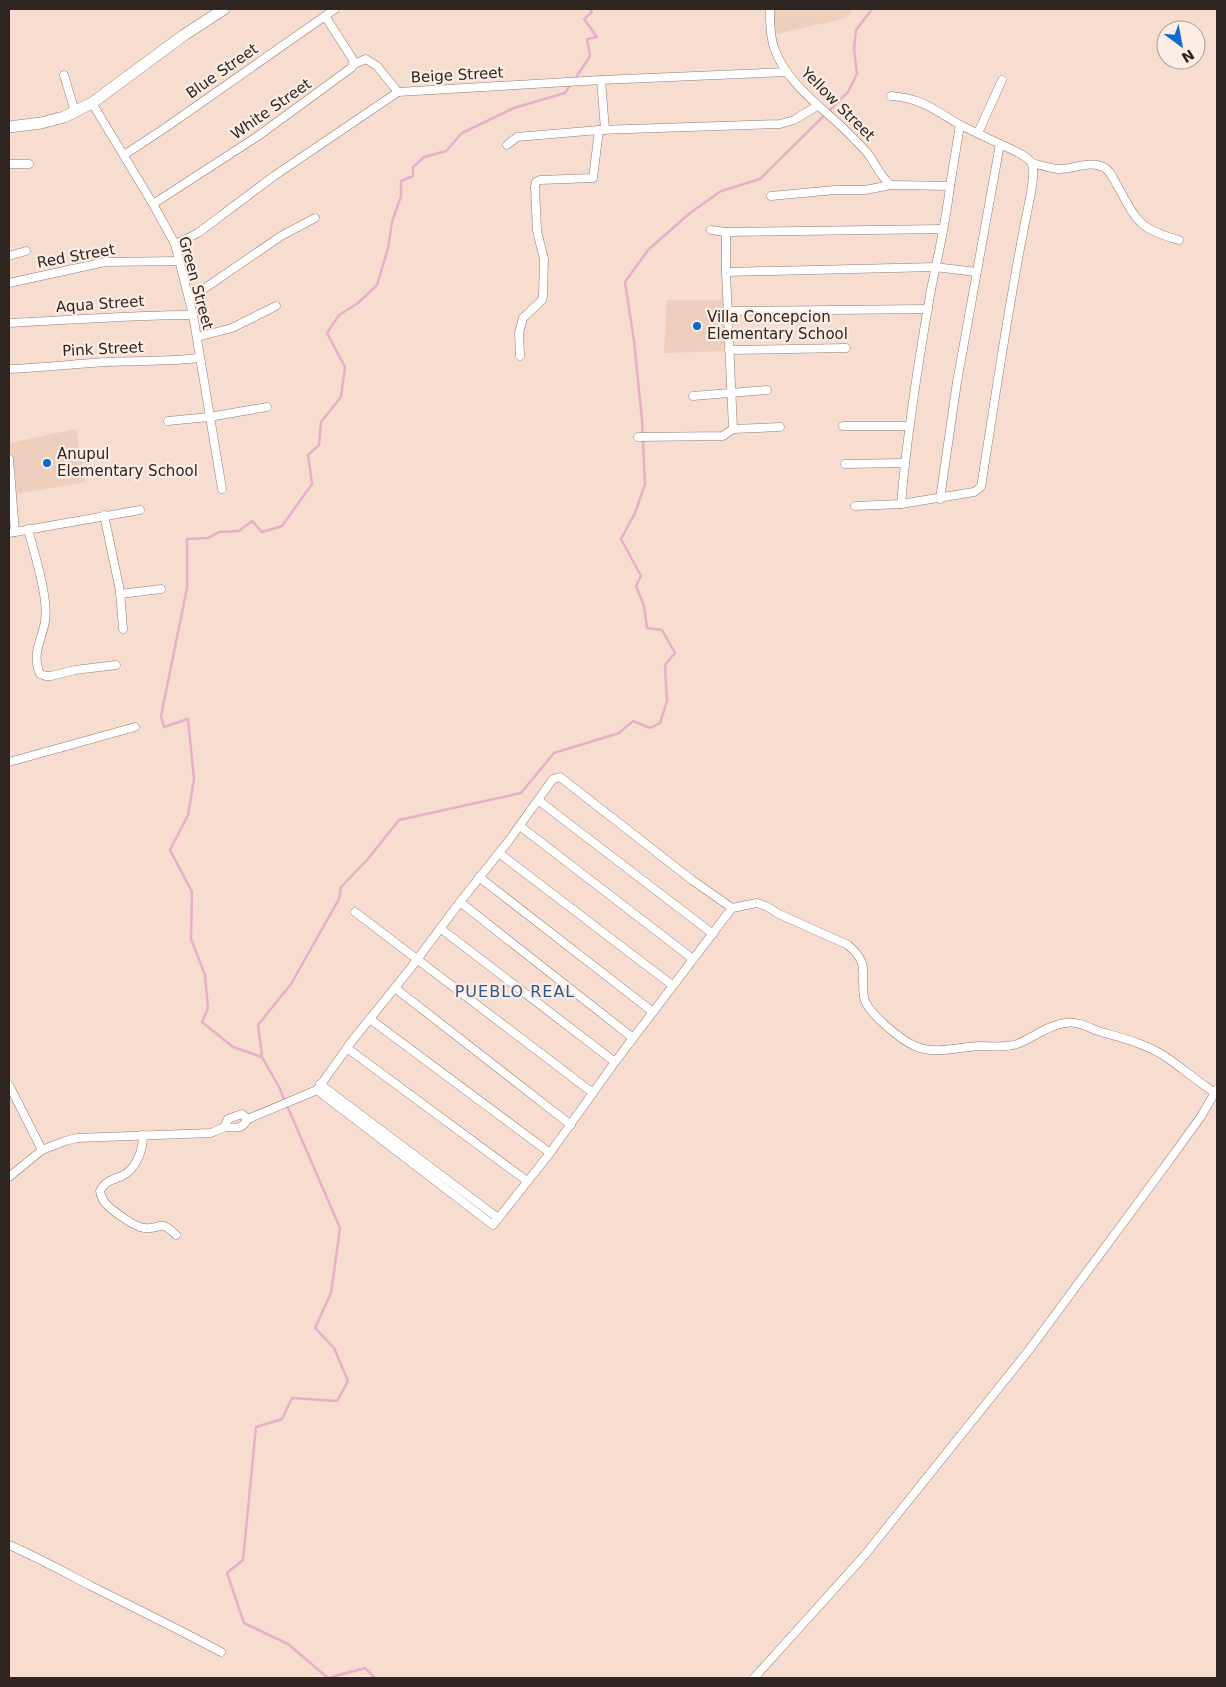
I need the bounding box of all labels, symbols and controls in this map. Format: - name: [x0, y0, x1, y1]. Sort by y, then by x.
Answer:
- north arrow: [1156, 20, 1206, 70]
- street label: Blue Street: [183, 40, 261, 102]
- text: N: [1179, 46, 1197, 66]
- street label: Yellow Street: [797, 63, 879, 145]
- street label: Beige Street: [410, 64, 504, 86]
- street label: White Street: [227, 75, 315, 143]
- street label: Green Street: [175, 234, 217, 332]
- street label: Red Street: [36, 240, 116, 272]
- street label: Aqua Street: [55, 292, 145, 316]
- place label: Villa Concepcion Elementary School: [707, 308, 848, 343]
- marker: Villa Concepcion Elementary School: [691, 320, 703, 332]
- street label: Pink Street: [62, 338, 144, 360]
- place label: Anupul Elementary School: [57, 445, 198, 480]
- marker: Anupul Elementary School: [41, 457, 53, 469]
- district label: PUEBLO REAL: [455, 982, 575, 1001]

